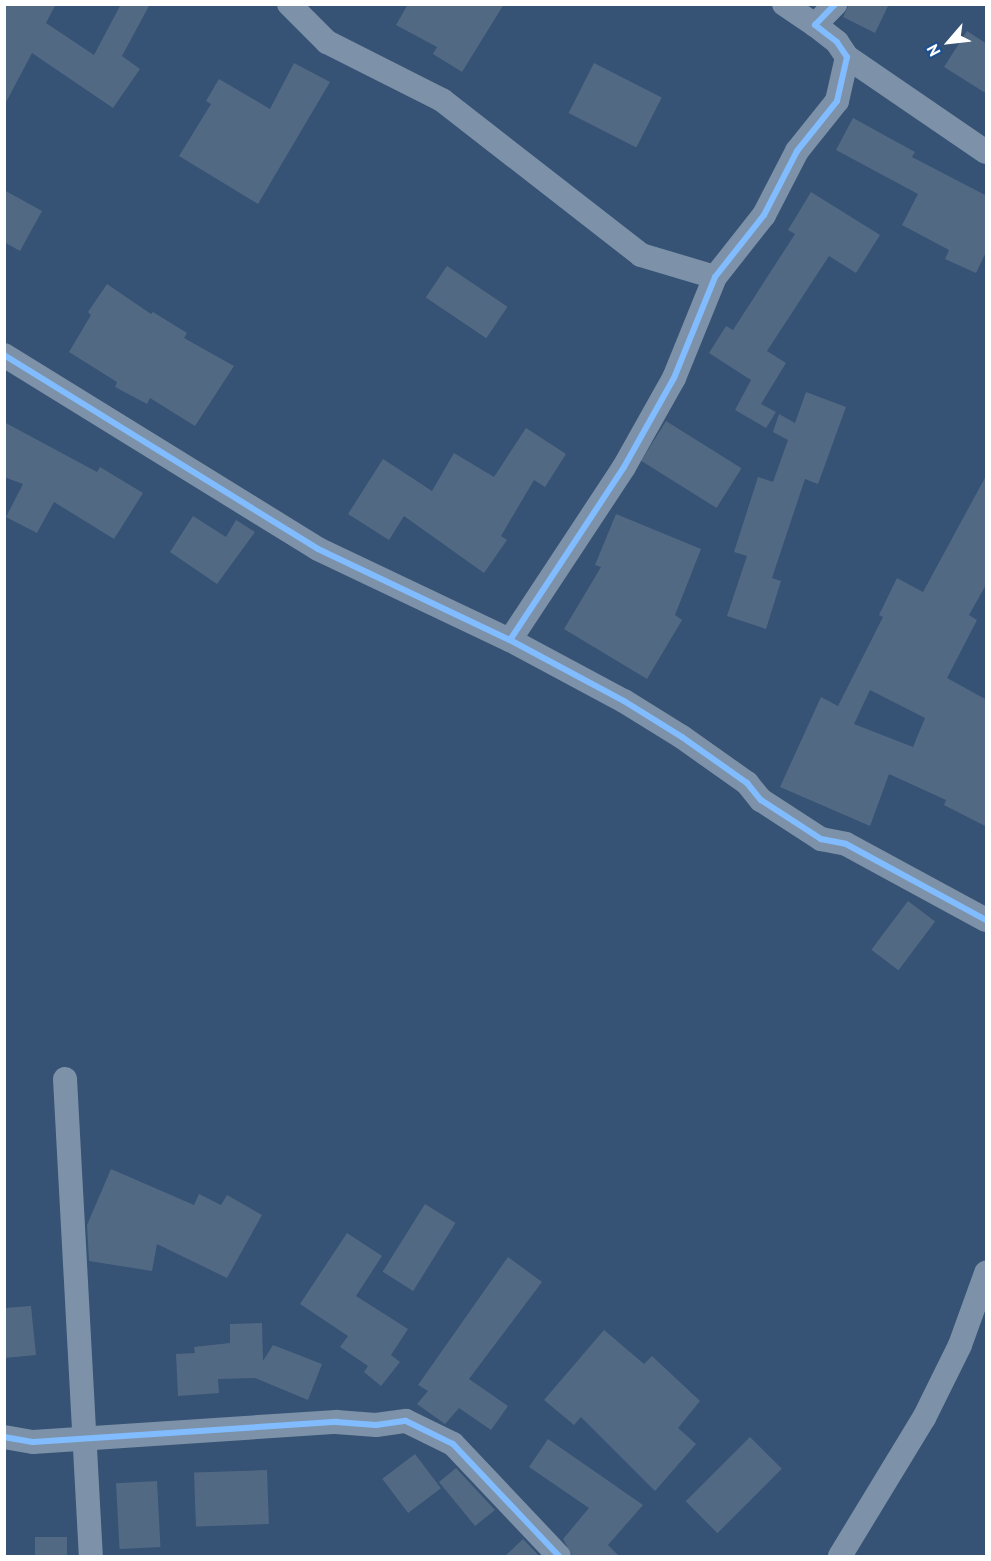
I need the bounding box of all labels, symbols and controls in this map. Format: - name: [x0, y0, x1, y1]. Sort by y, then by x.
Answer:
- north arrow: [919, 12, 979, 72]
- text: N: [922, 41, 944, 60]

